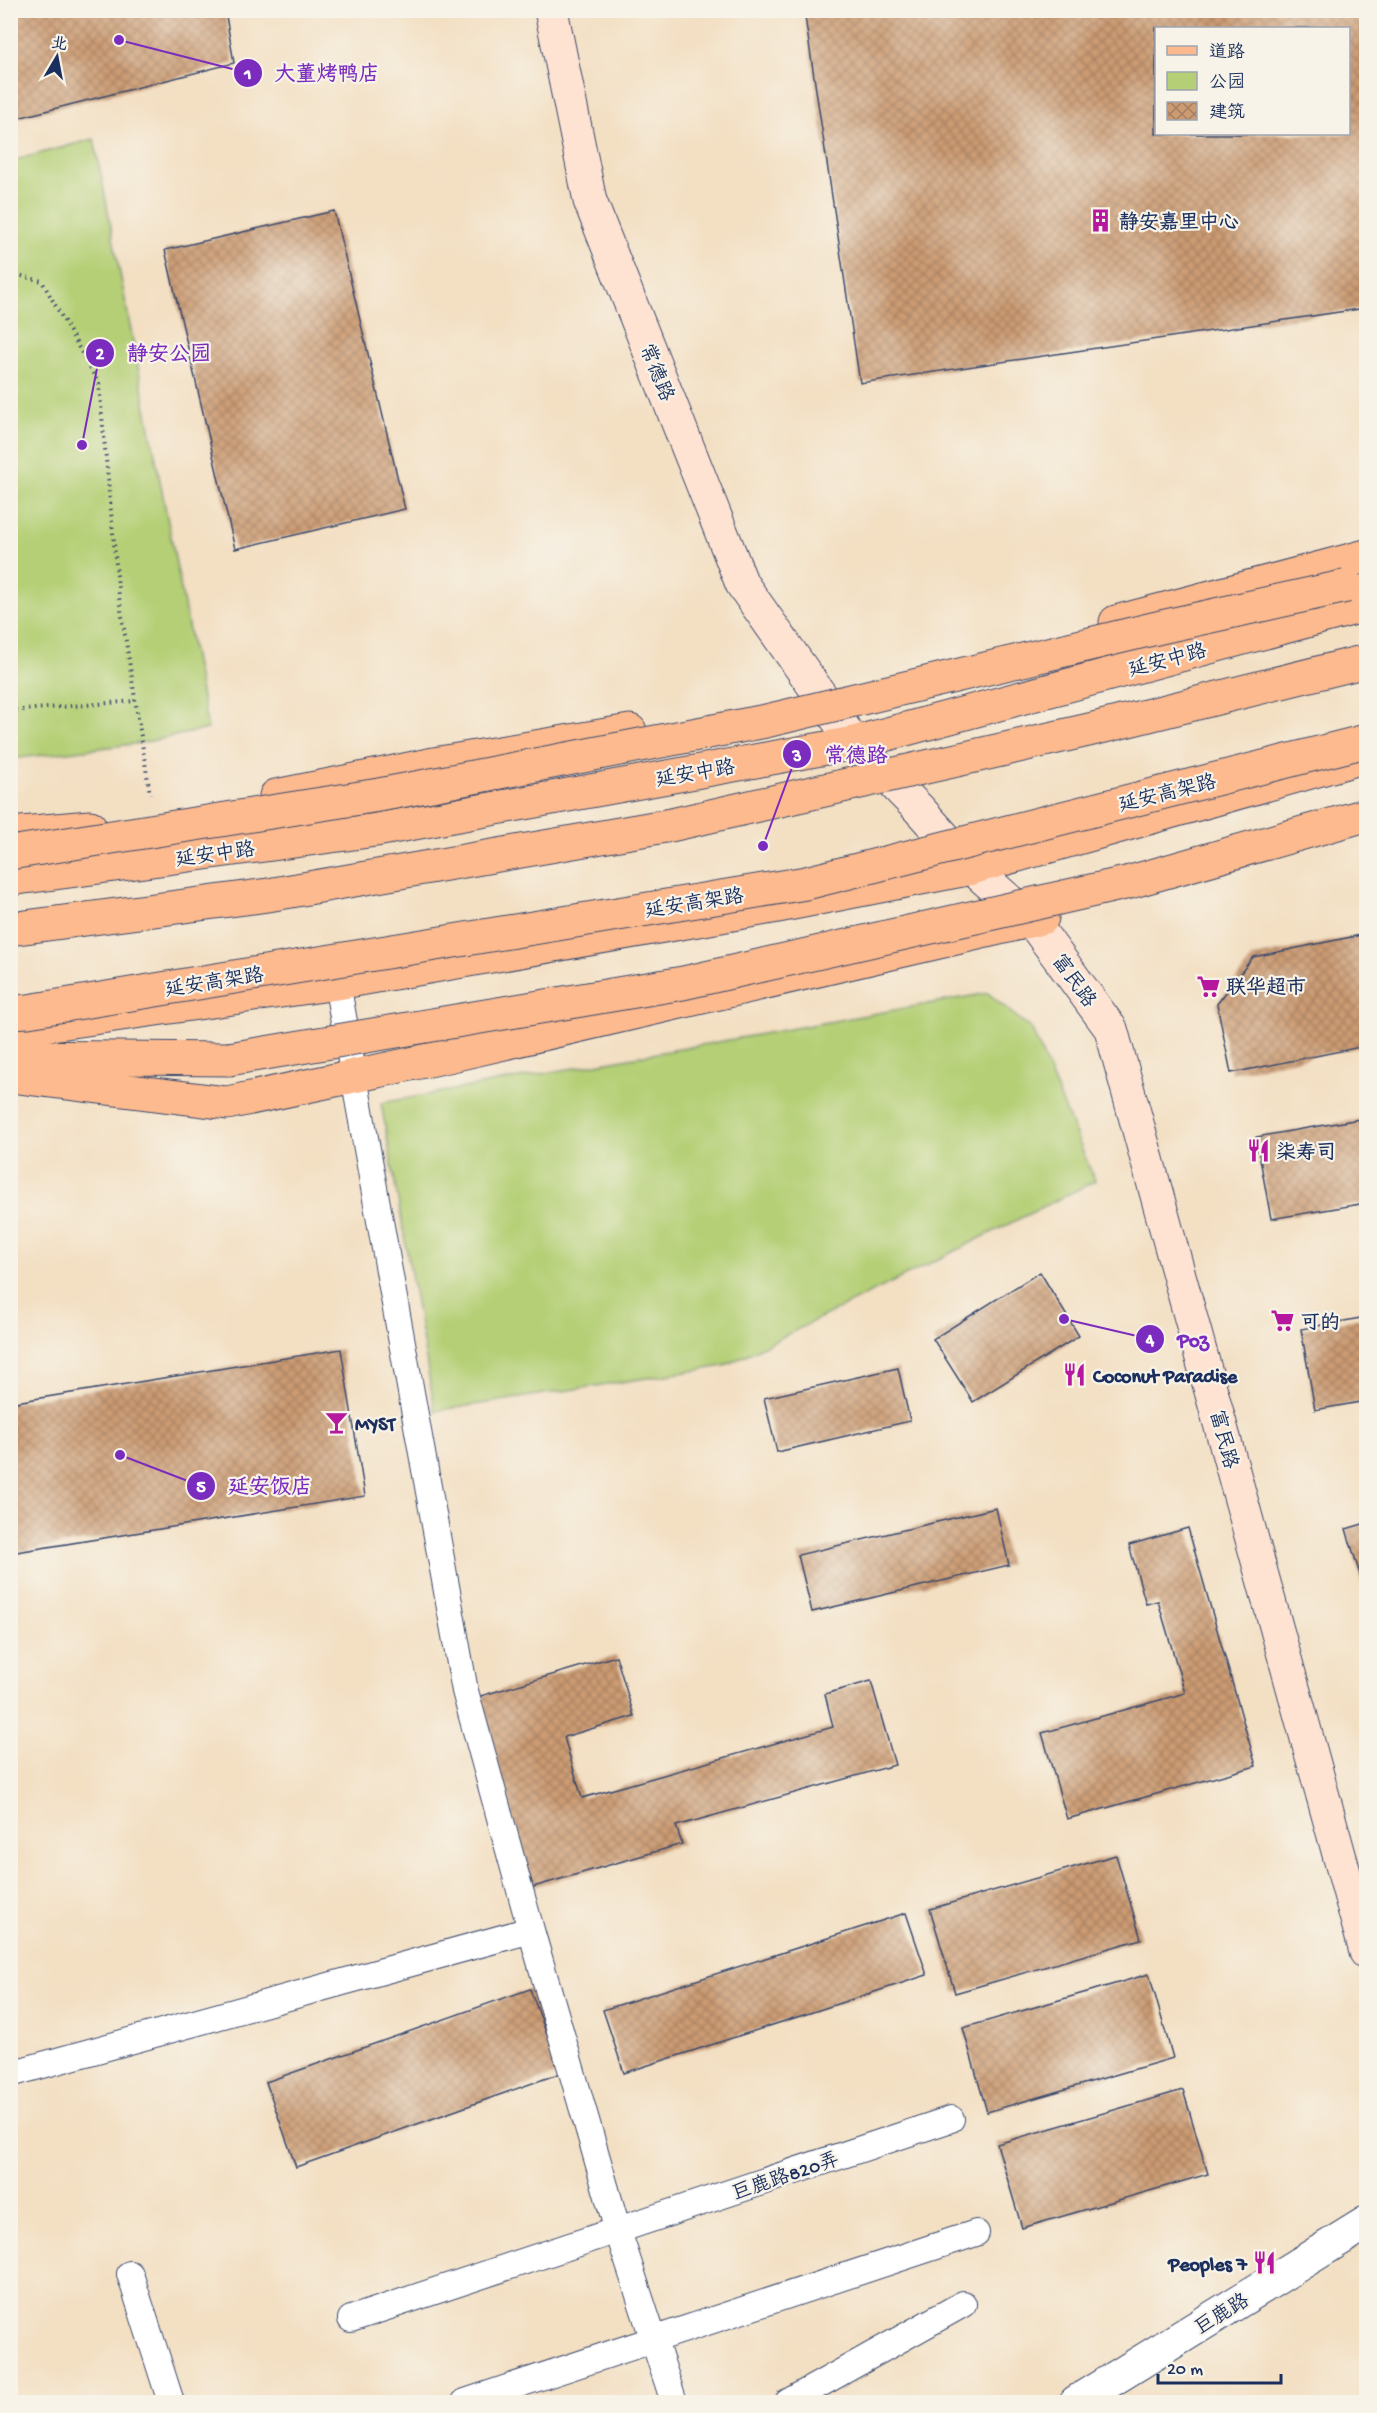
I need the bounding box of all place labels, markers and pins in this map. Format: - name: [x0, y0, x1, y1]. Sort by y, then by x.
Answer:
- callout: 大董烤鸭店: [233, 53, 392, 92]
- building icon: 静安嘉里中心: [1088, 208, 1114, 234]
- place label: 静安嘉里中心: [1119, 211, 1239, 236]
- callout: 静安公园: [85, 334, 223, 373]
- callout: 常德路: [782, 735, 899, 774]
- supermarket icon: 联华超市: [1195, 973, 1221, 999]
- place label: 联华超市: [1226, 976, 1306, 1001]
- restaurant icon: 柒寿司: [1245, 1138, 1271, 1164]
- place label: 柒寿司: [1276, 1141, 1336, 1166]
- supermarket icon: 可的: [1269, 1308, 1295, 1334]
- place label: 可的: [1300, 1312, 1340, 1336]
- callout: Poz: [1135, 1319, 1221, 1358]
- restaurant icon: Coconut Paradise: [1062, 1362, 1088, 1388]
- place label: Coconut Paradise: [1092, 1367, 1238, 1390]
- bar icon: MYST: [324, 1410, 350, 1436]
- place label: MYST: [355, 1415, 396, 1438]
- callout: 延安饭店: [186, 1466, 324, 1505]
- restaurant icon: Peoples 7: [1252, 2250, 1278, 2276]
- place label: Peoples 7: [1167, 2255, 1249, 2278]

